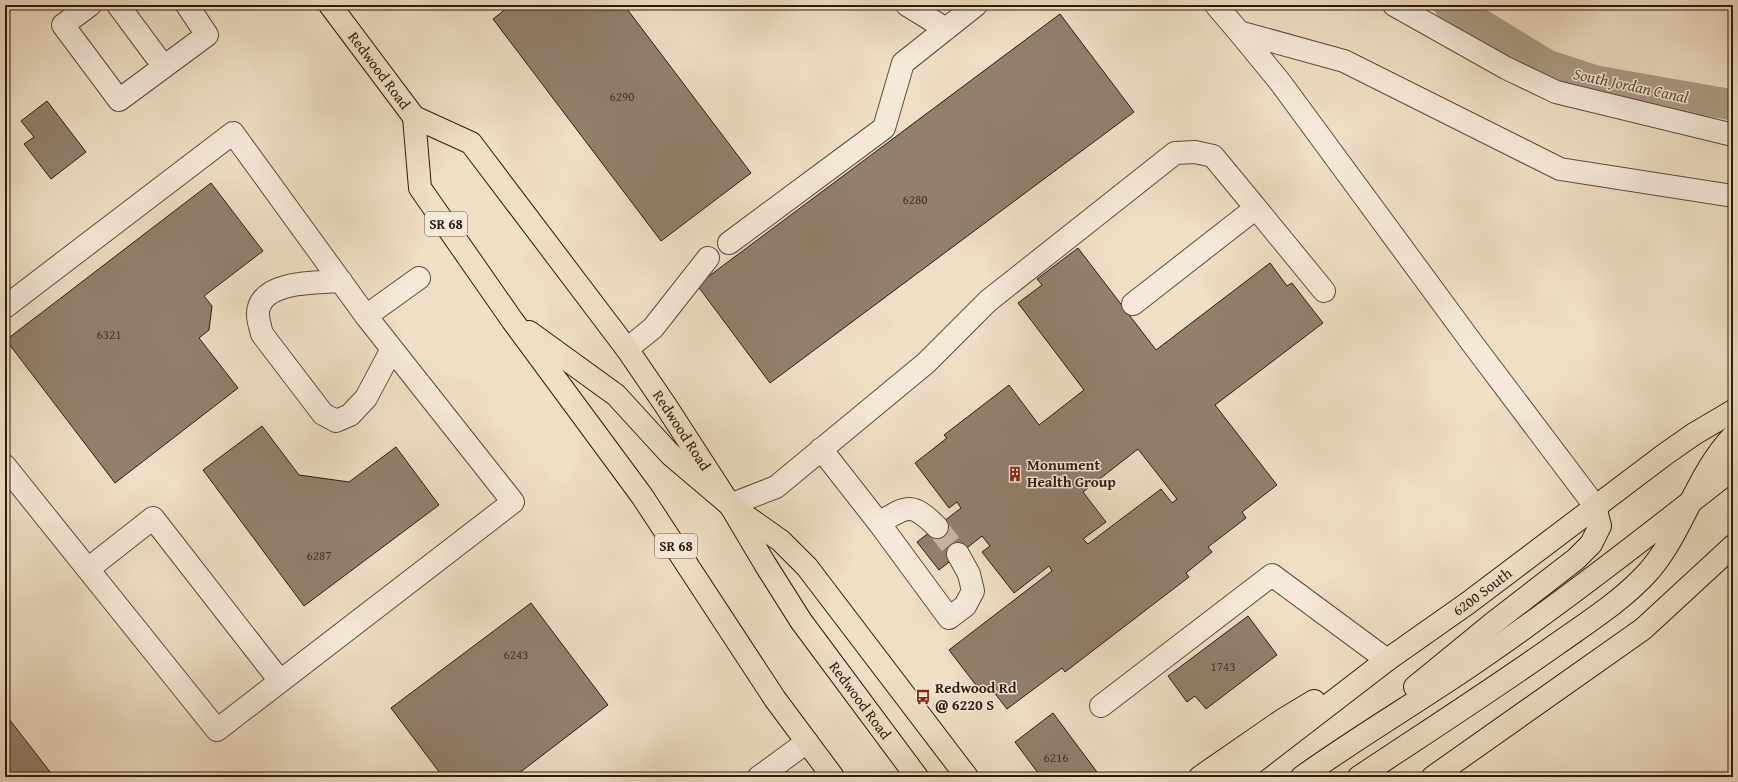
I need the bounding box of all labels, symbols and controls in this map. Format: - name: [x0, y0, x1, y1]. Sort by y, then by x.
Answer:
- street label: Redwood Road: [344, 27, 416, 113]
- water label: South Jordan Canal: [1571, 61, 1691, 109]
- house number: 6290: [609, 87, 635, 106]
- house number: 6280: [902, 190, 928, 209]
- road number: SR 68: [425, 212, 467, 236]
- house number: 6321: [96, 325, 122, 344]
- street label: Redwood Road: [648, 386, 716, 474]
- place label: Monument Health Group: [1027, 454, 1116, 492]
- building icon: Monument Health Group: [1006, 465, 1024, 483]
- road number: SR 68: [655, 534, 697, 558]
- house number: 6287: [306, 546, 332, 565]
- street label: 6200 South: [1448, 562, 1517, 621]
- house number: 6243: [503, 645, 529, 664]
- street label: Redwood Road: [825, 657, 896, 743]
- house number: 1743: [1210, 657, 1236, 676]
- place label: Redwood Rd @ 6220 S: [935, 677, 1017, 715]
- bus stop icon: Redwood Rd @ 6220 S: [914, 688, 932, 706]
- house number: 6216: [1043, 748, 1069, 767]

